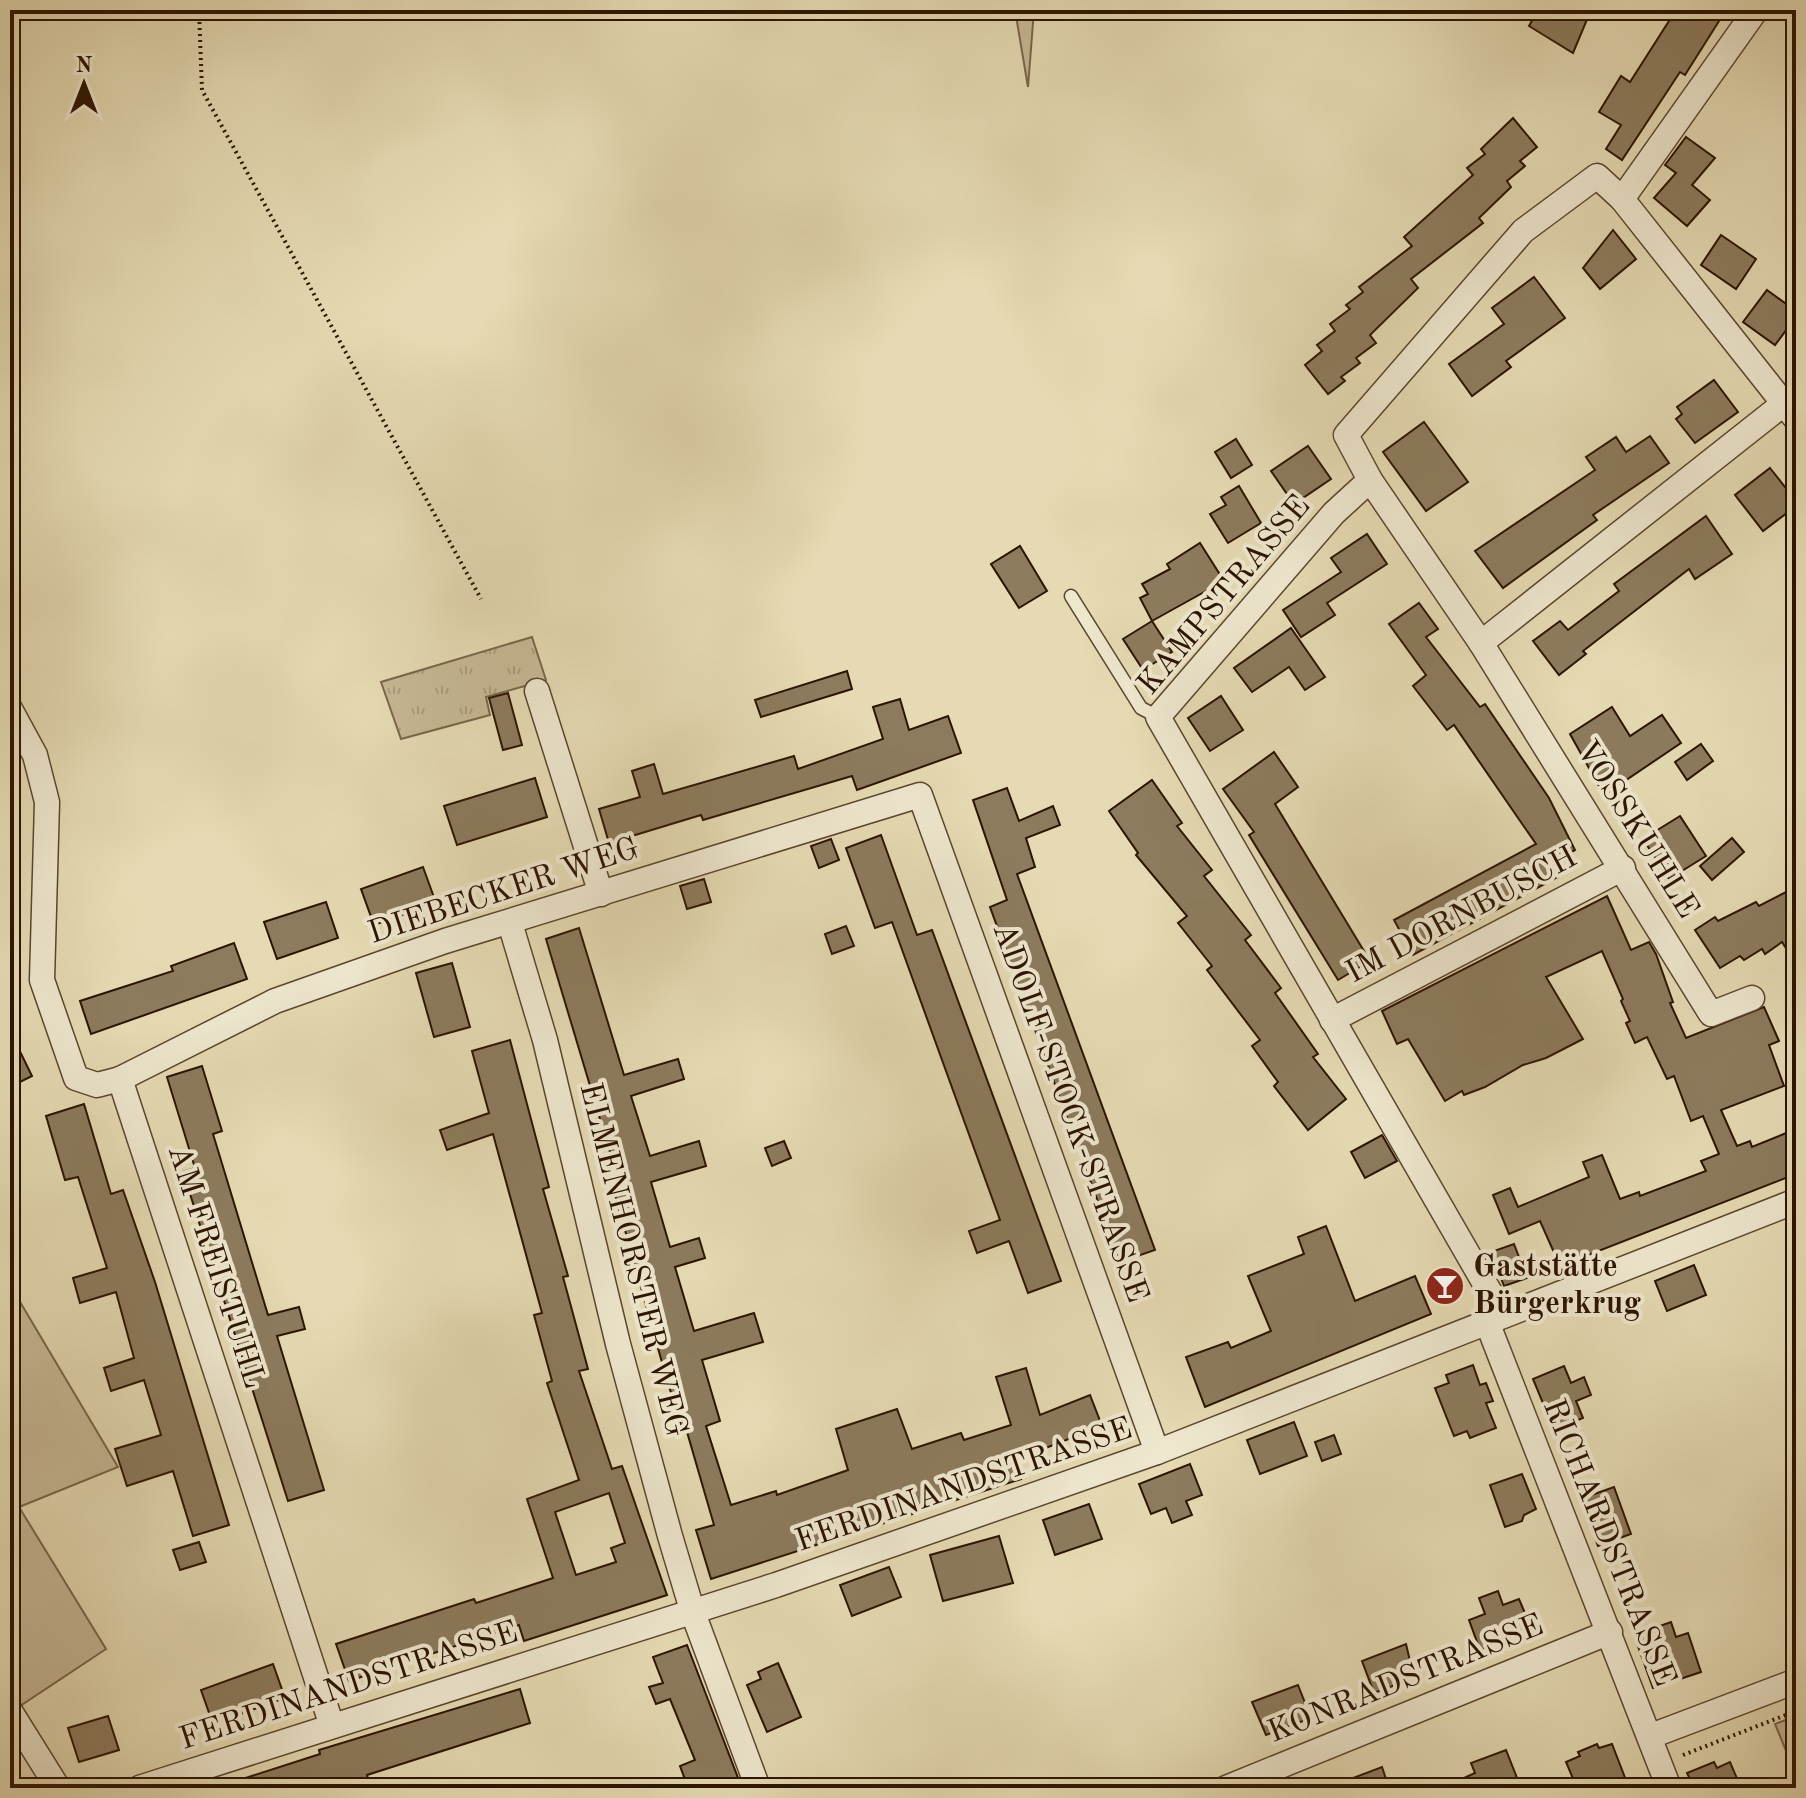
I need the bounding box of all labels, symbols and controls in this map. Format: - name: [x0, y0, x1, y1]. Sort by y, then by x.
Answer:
- north arrow: [44, 44, 124, 124]
- text: N: [76, 55, 93, 77]
- street label: KAMPSTRASSE: [1133, 490, 1317, 702]
- street label: VOSSKUHLE: [1569, 736, 1703, 924]
- street label: DIEBECKER WEG: [365, 833, 643, 951]
- street label: IM DORNBUSCH: [1341, 842, 1583, 990]
- street label: ADOLF-STOCK-STRASSE: [985, 919, 1153, 1307]
- street label: ELMENHORSTER WEG: [573, 1080, 691, 1440]
- street label: AM FREISTUHL: [161, 1141, 269, 1393]
- place label: Gaststätte Bürgerkrug: [1473, 1252, 1641, 1321]
- bar icon: Gaststätte Bürgerkrug: [1424, 1265, 1466, 1307]
- street label: RICHARDSTRASSE: [1536, 1395, 1680, 1691]
- street label: FERDINANDSTRASSE: [792, 1413, 1136, 1559]
- street label: KONRADSTRASSE: [1264, 1610, 1548, 1750]
- street label: FERDINANDSTRASSE: [176, 1617, 522, 1757]

